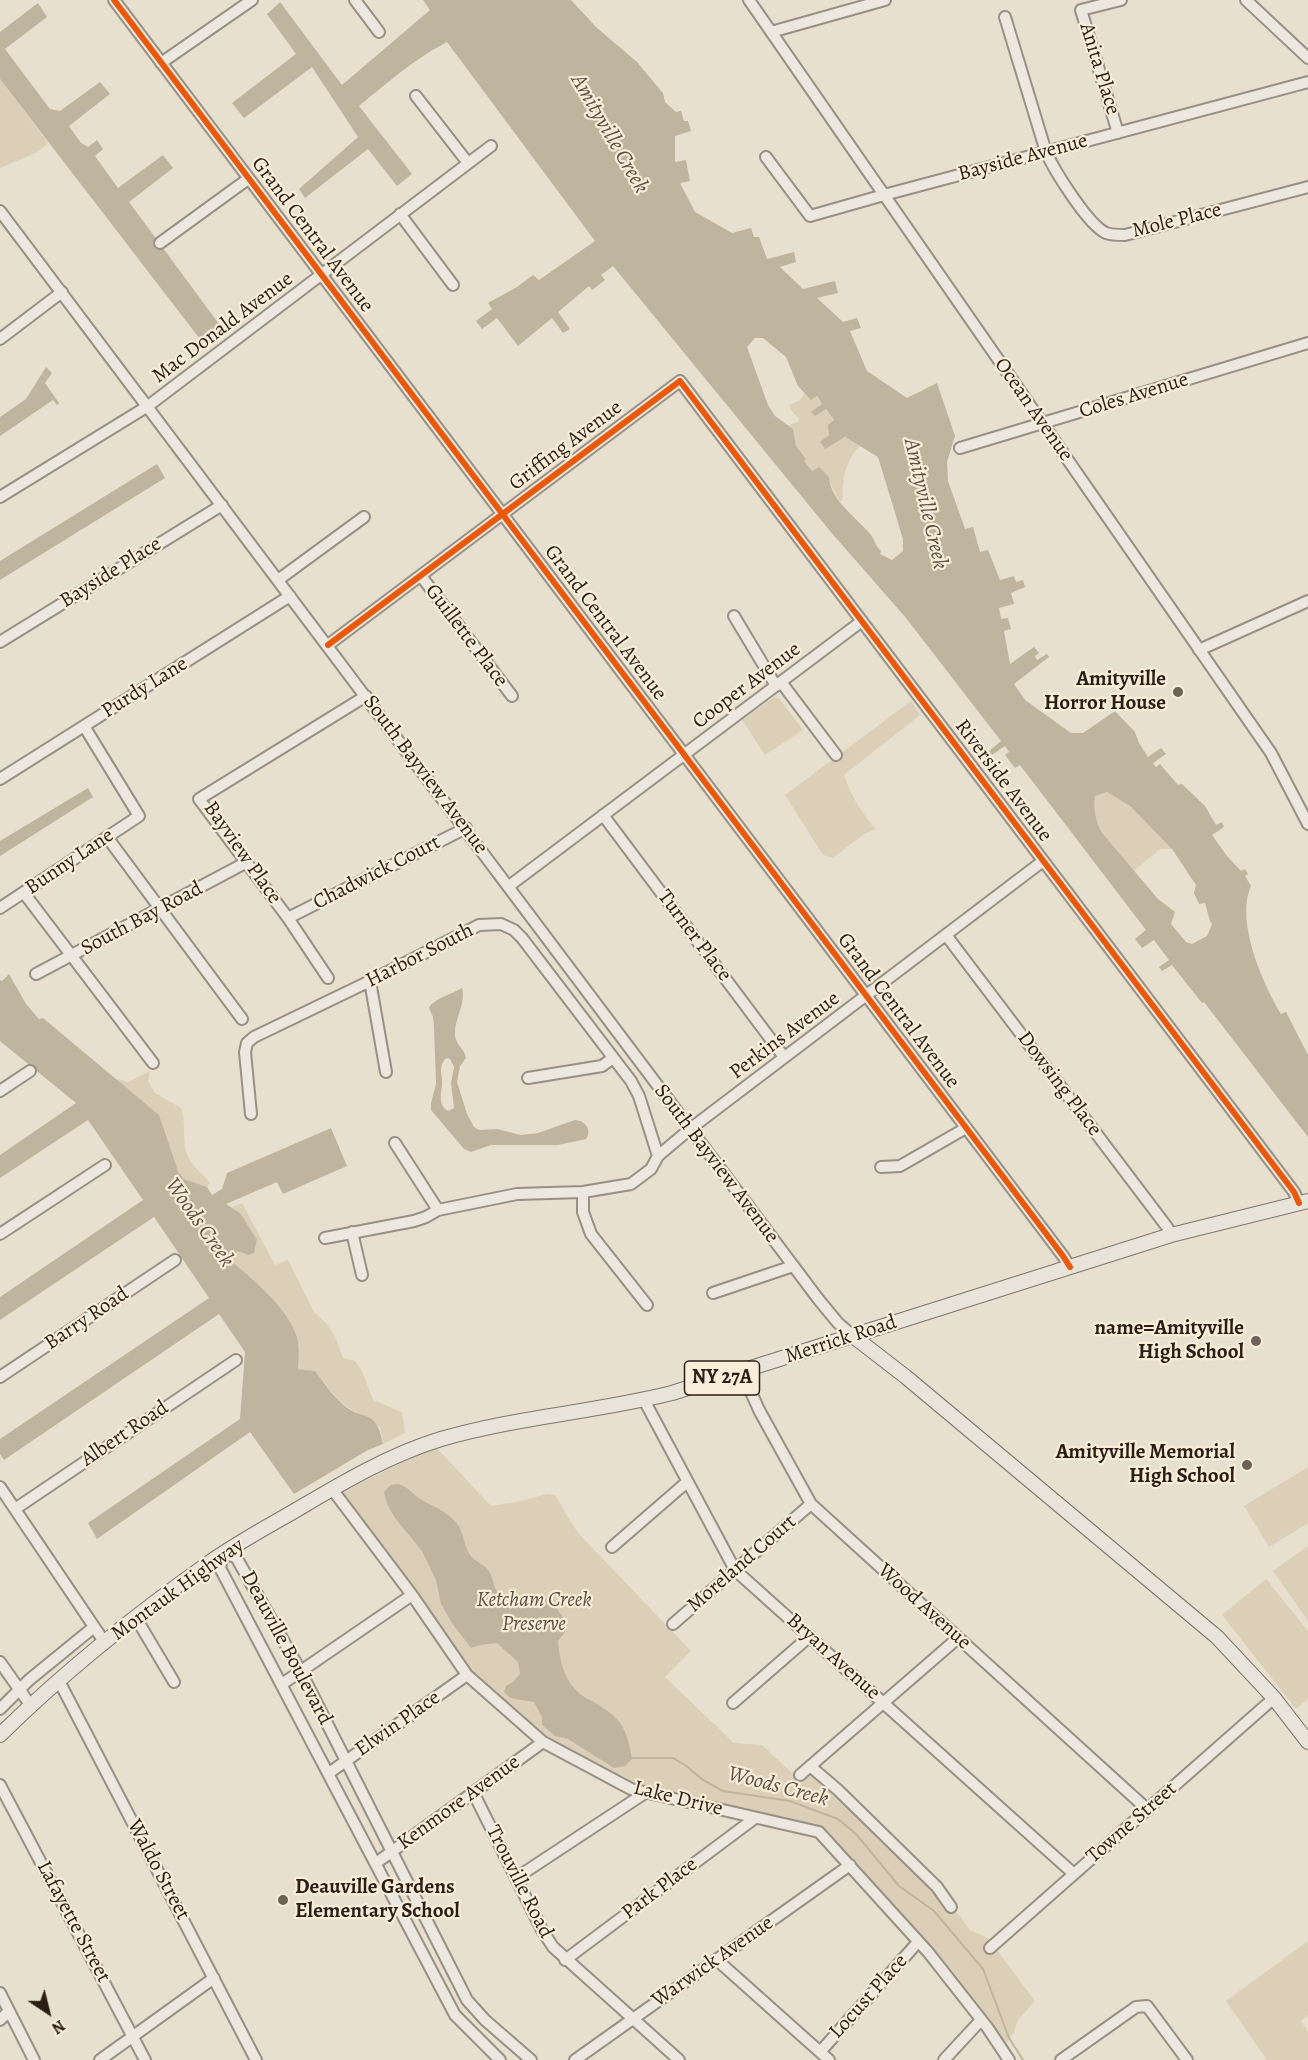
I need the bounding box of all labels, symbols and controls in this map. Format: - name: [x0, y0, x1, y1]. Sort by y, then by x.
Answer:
- street label: Anita Place: [1073, 20, 1125, 118]
- water label: Amityville Creek: [564, 70, 654, 198]
- street label: Bayside Avenue: [955, 129, 1091, 187]
- street label: Grand Central Avenue: [245, 152, 379, 318]
- street label: Mole Place: [1130, 198, 1224, 244]
- street label: Mac Donald Avenue: [148, 267, 298, 389]
- street label: Ocean Avenue: [988, 353, 1078, 467]
- street label: Coles Avenue: [1076, 367, 1192, 425]
- street label: Griffing Avenue: [505, 395, 627, 497]
- water label: Amityville Creek: [897, 436, 953, 572]
- street label: Bayside Place: [56, 532, 166, 614]
- street label: Grand Central Avenue: [538, 540, 672, 706]
- street label: Guillette Place: [419, 580, 513, 692]
- street label: Cooper Avenue: [688, 637, 806, 735]
- street label: Purdy Lane: [97, 652, 193, 724]
- place label: Amityville Horror House: [1044, 667, 1166, 717]
- marker: Amityville Horror House: [1171, 685, 1185, 699]
- street label: South Bayview Avenue: [357, 691, 493, 859]
- street label: Riverside Avenue: [949, 715, 1057, 847]
- street label: Bayview Place: [197, 797, 287, 909]
- street label: Bunny Lane: [21, 823, 119, 901]
- street label: Chadwick Court: [309, 830, 445, 916]
- street label: South Bay Road: [77, 876, 207, 962]
- street label: Turner Place: [651, 885, 737, 987]
- street label: Harbor South: [362, 918, 478, 994]
- street label: Grand Central Avenue: [831, 928, 965, 1094]
- street label: Perkins Avenue: [725, 986, 845, 1086]
- street label: Dowsing Place: [1011, 1027, 1107, 1141]
- street label: South Bayview Avenue: [648, 1080, 784, 1248]
- water label: Woods Creek: [159, 1173, 239, 1273]
- street label: Barry Road: [40, 1282, 134, 1356]
- street label: Merrick Road: [782, 1310, 900, 1370]
- place label: name=Amityville High School: [1094, 1316, 1244, 1366]
- marker: name=Amityville High School: [1249, 1334, 1263, 1348]
- road number: NY 27A: [684, 1361, 760, 1395]
- street label: Albert Road: [77, 1396, 173, 1472]
- place label: Amityville Memorial High School: [1056, 1440, 1235, 1490]
- marker: Amityville Memorial High School: [1240, 1458, 1254, 1472]
- street label: Moreland Court: [682, 1510, 802, 1618]
- street label: Montauk Highway: [107, 1533, 249, 1647]
- street label: Wood Avenue: [872, 1559, 976, 1655]
- street label: Deauville Boulevard: [235, 1567, 337, 1729]
- park label: Ketcham Creek Preserve: [476, 1588, 592, 1638]
- street label: Bryan Avenue: [781, 1608, 885, 1706]
- street label: Elwin Place: [350, 1685, 446, 1763]
- street label: Kenmore Avenue: [393, 1750, 525, 1856]
- water label: Woods Creek: [725, 1761, 831, 1813]
- street label: Lake Drive: [631, 1776, 725, 1822]
- street label: Towne Street: [1082, 1777, 1182, 1869]
- street label: Waldo Street: [121, 1815, 195, 1925]
- street label: Trouville Road: [480, 1821, 558, 1943]
- street label: Park Place: [617, 1852, 703, 1926]
- street label: Lafayette Street: [30, 1857, 116, 1987]
- place label: Deauville Gardens Elementary School: [295, 1875, 460, 1925]
- marker: Deauville Gardens Elementary School: [276, 1893, 290, 1907]
- street label: Warwick Avenue: [647, 1911, 779, 2013]
- street label: Locust Place: [824, 1949, 914, 2045]
- north arrow: [18, 1982, 78, 2042]
- text: N: [47, 2014, 69, 2039]

